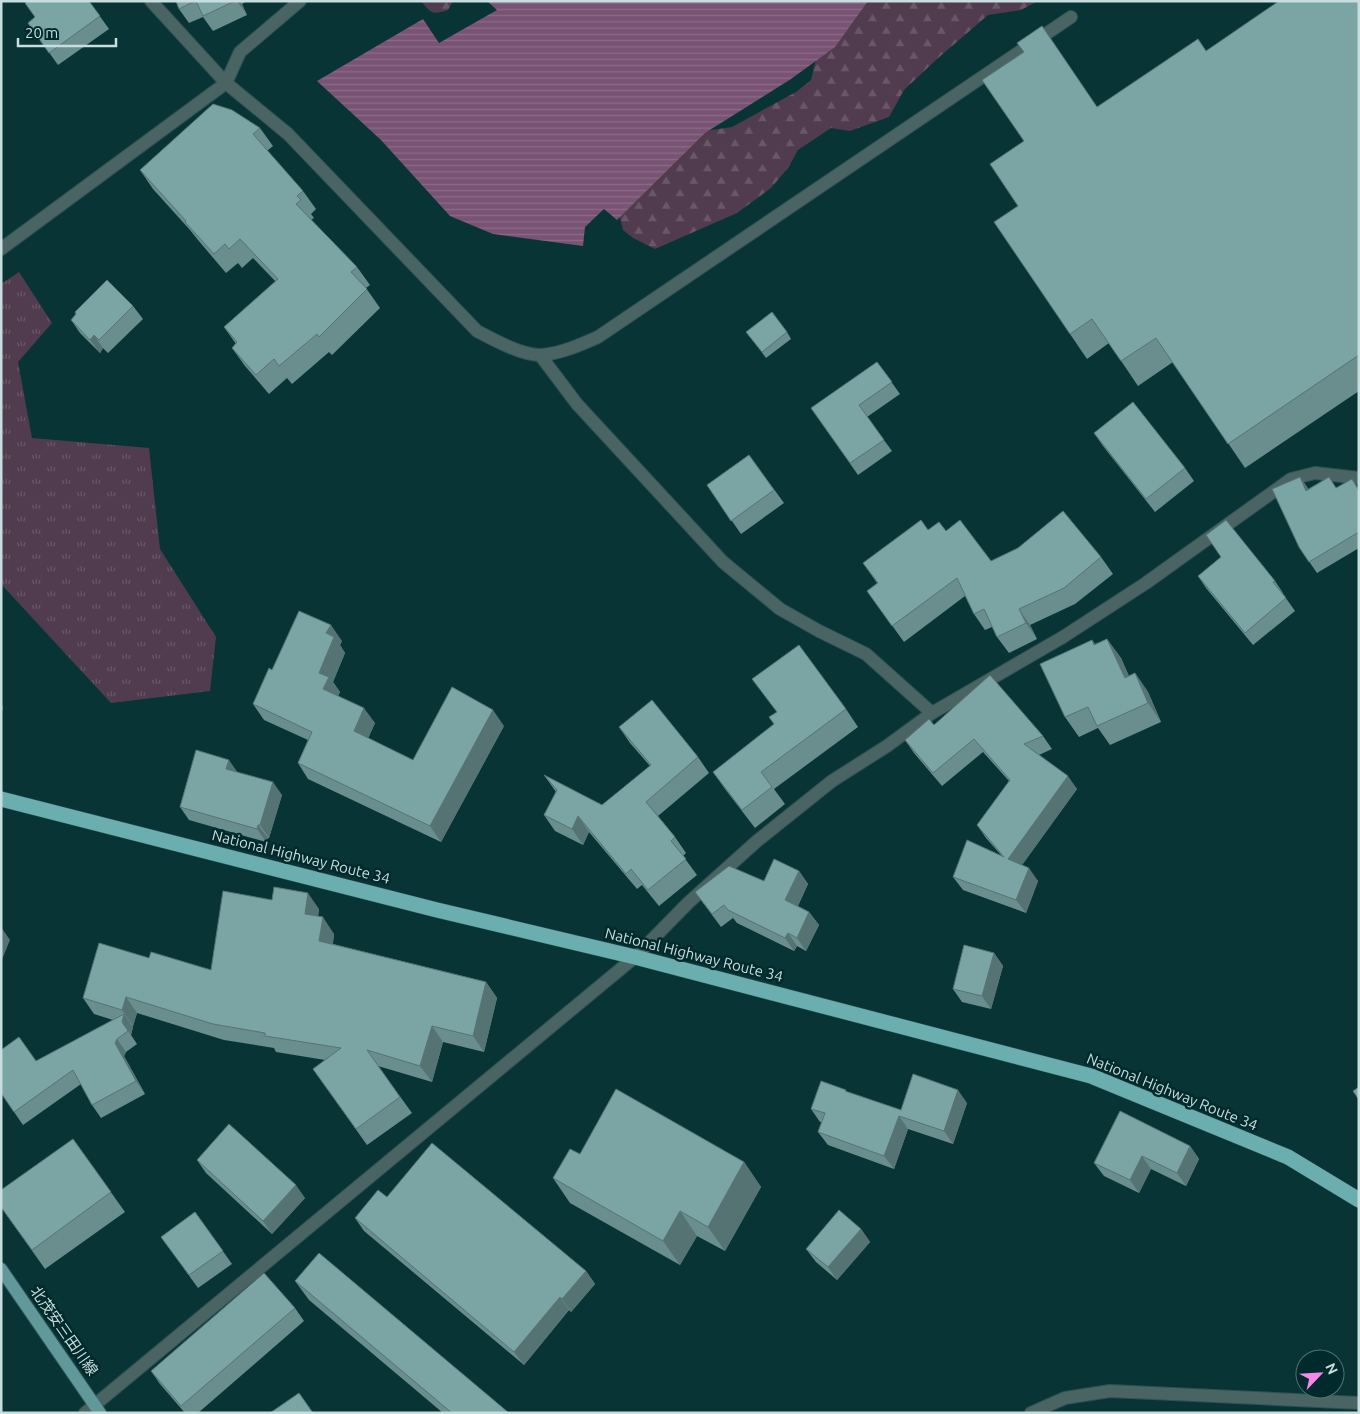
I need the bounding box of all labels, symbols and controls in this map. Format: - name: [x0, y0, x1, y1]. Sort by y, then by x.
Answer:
- scale bar: [18, 15, 115, 47]
- text: 20 m: [25, 24, 58, 41]
- street label: National Highway Route 34: [210, 826, 392, 887]
- street label: National Highway Route 34: [603, 924, 785, 985]
- street label: National Highway Route 34: [1084, 1049, 1260, 1134]
- street label: 北茂安三田川線: [27, 1283, 101, 1379]
- north arrow: [1295, 1349, 1345, 1399]
- text: N: [1322, 1360, 1341, 1377]

